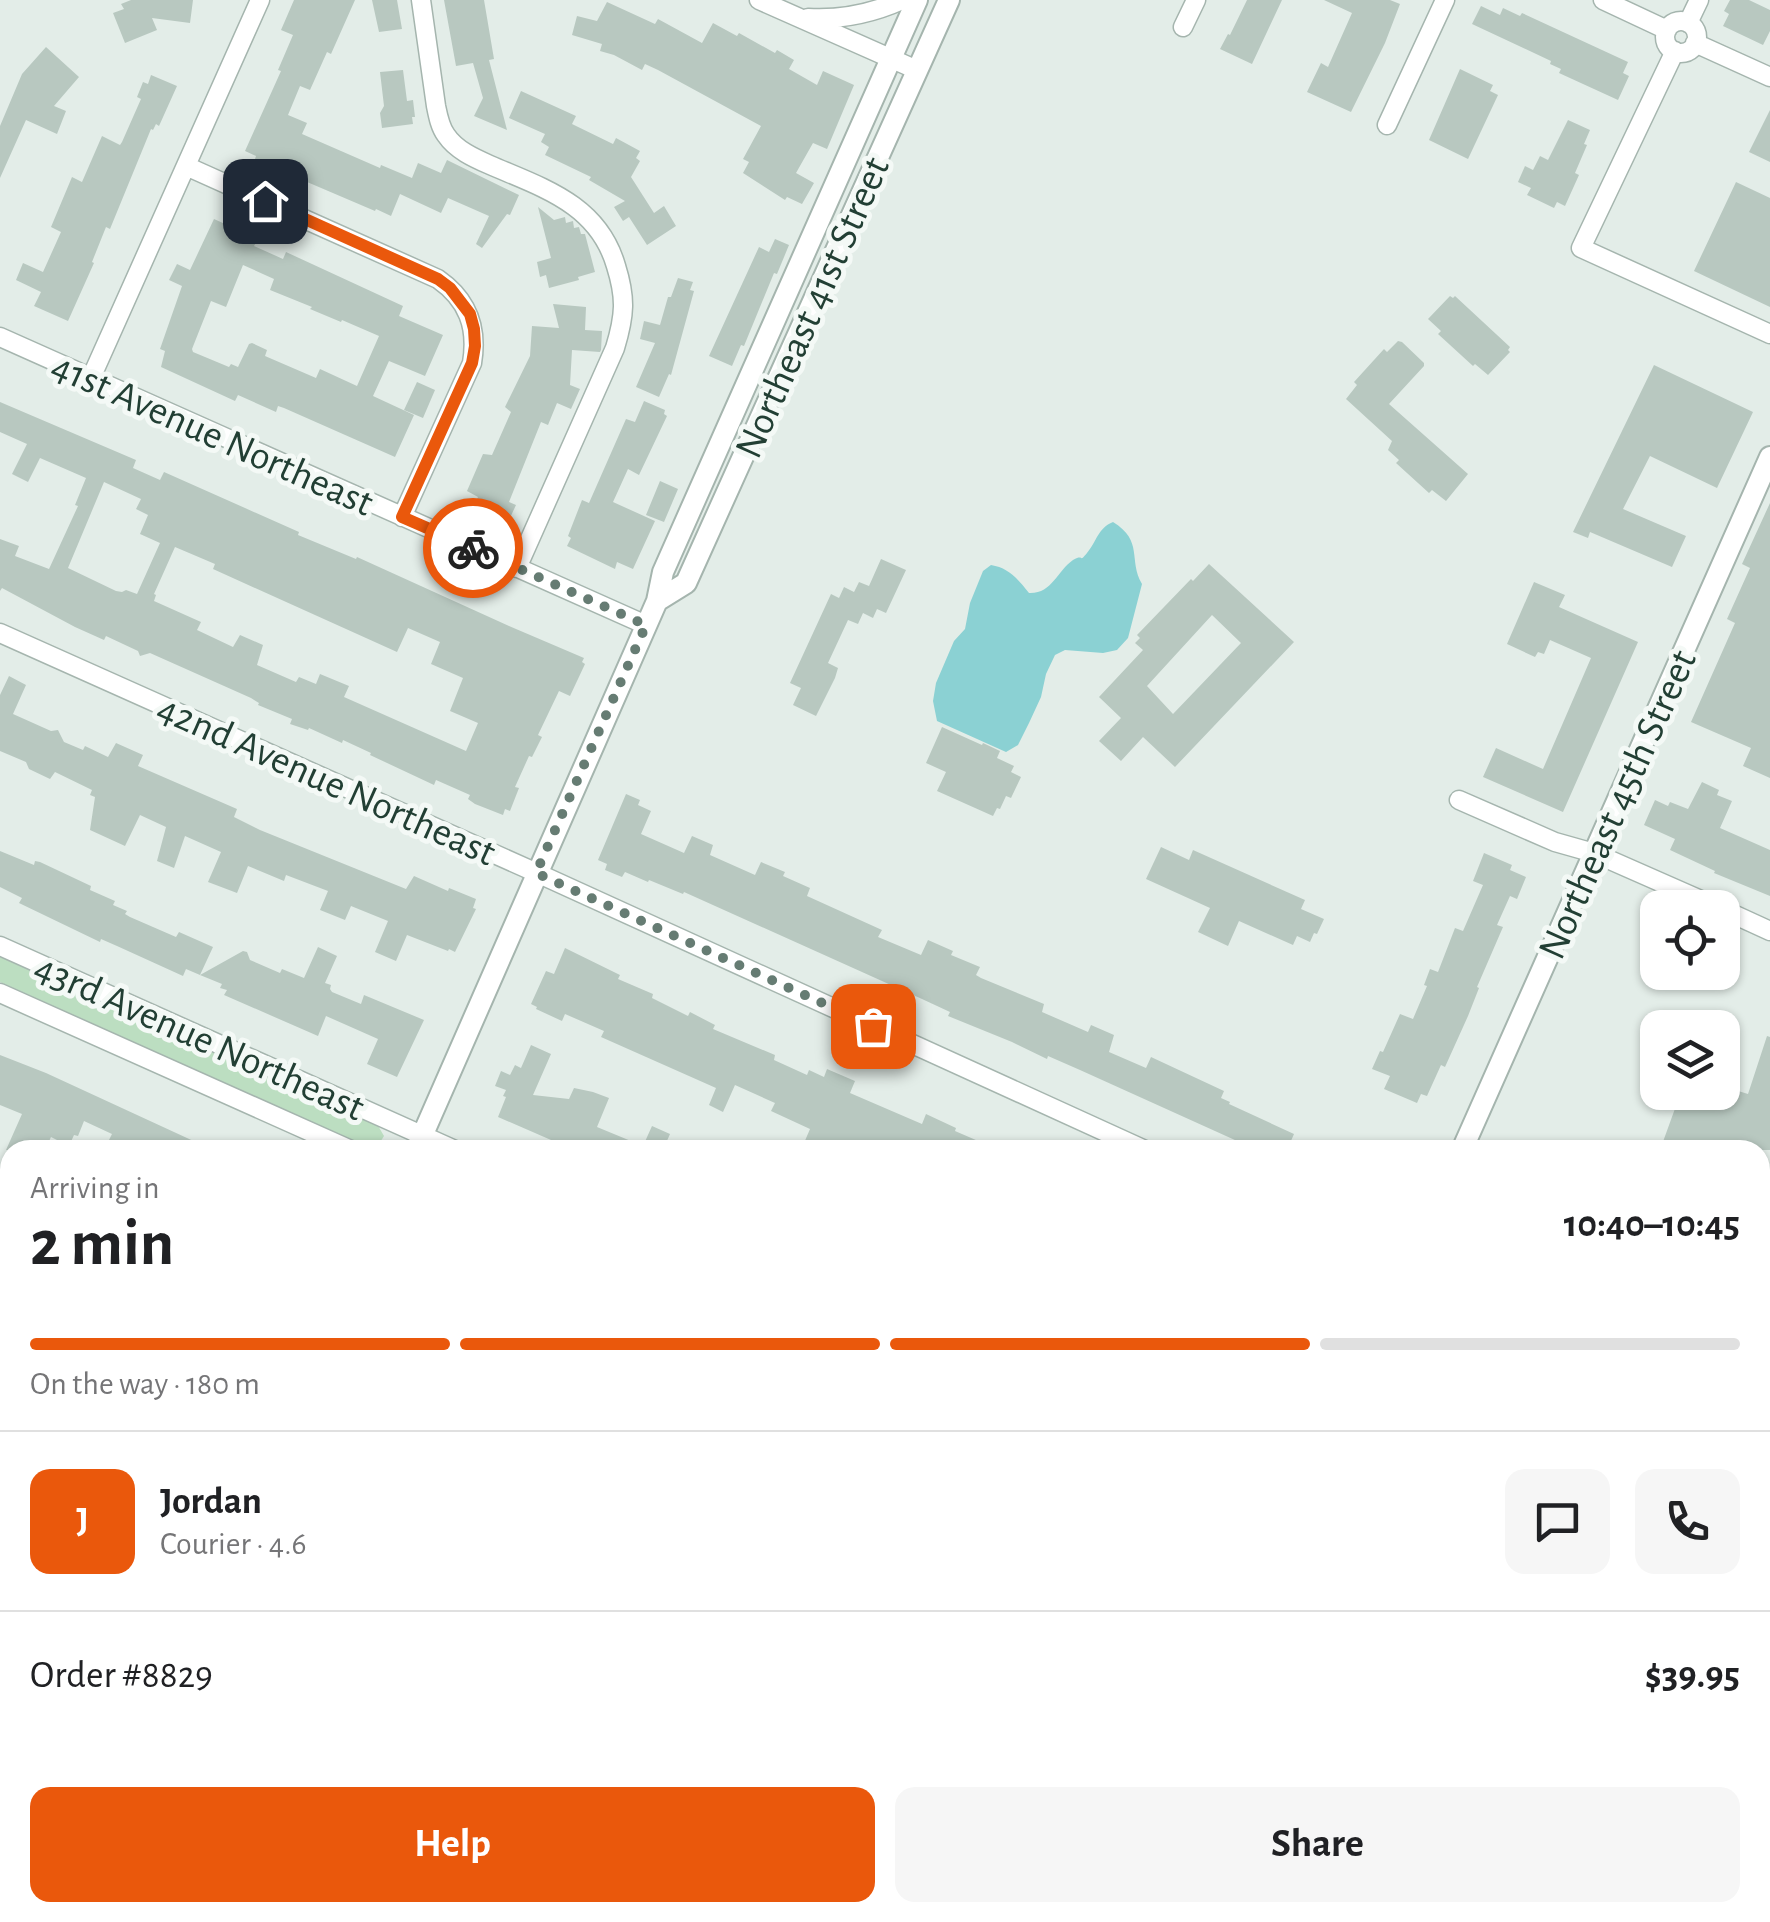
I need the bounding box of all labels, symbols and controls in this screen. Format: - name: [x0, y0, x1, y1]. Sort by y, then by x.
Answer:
- street label: Northeast 41st Street: [729, 151, 897, 464]
- pin: [223, 159, 308, 244]
- icon: home: [238, 174, 293, 229]
- street label: 41st Avenue Northeast: [46, 346, 379, 524]
- courier: [423, 498, 523, 598]
- icon: bike: [446, 521, 501, 576]
- street label: Northeast 45th Street: [1532, 644, 1704, 965]
- street label: 42nd Avenue Northeast: [151, 688, 501, 873]
- map controls: [1640, 890, 1740, 1110]
- button: locate: [1640, 890, 1740, 990]
- street label: 43rd Avenue Northeast: [29, 947, 370, 1129]
- pin: [831, 984, 916, 1069]
- icon: bag: [846, 999, 901, 1054]
- button: layers: [1640, 1010, 1740, 1110]
- text: Arriving in: [30, 1172, 159, 1204]
- text: 10:40–10:45: [1564, 1206, 1740, 1244]
- text: 2 min: [30, 1212, 174, 1277]
- text: On the way · 180 m: [30, 1368, 260, 1400]
- button: chat: [1505, 1469, 1610, 1574]
- button: phone: [1635, 1469, 1740, 1574]
- text: Jordan: [160, 1483, 262, 1521]
- text: J: [76, 1502, 89, 1540]
- text: Courier · 4.6: [160, 1528, 307, 1560]
- text: Order #8829: [30, 1657, 213, 1695]
- text: $39.95: [1645, 1657, 1740, 1695]
- button: Help: [30, 1787, 875, 1902]
- button: Share: [895, 1787, 1740, 1902]

